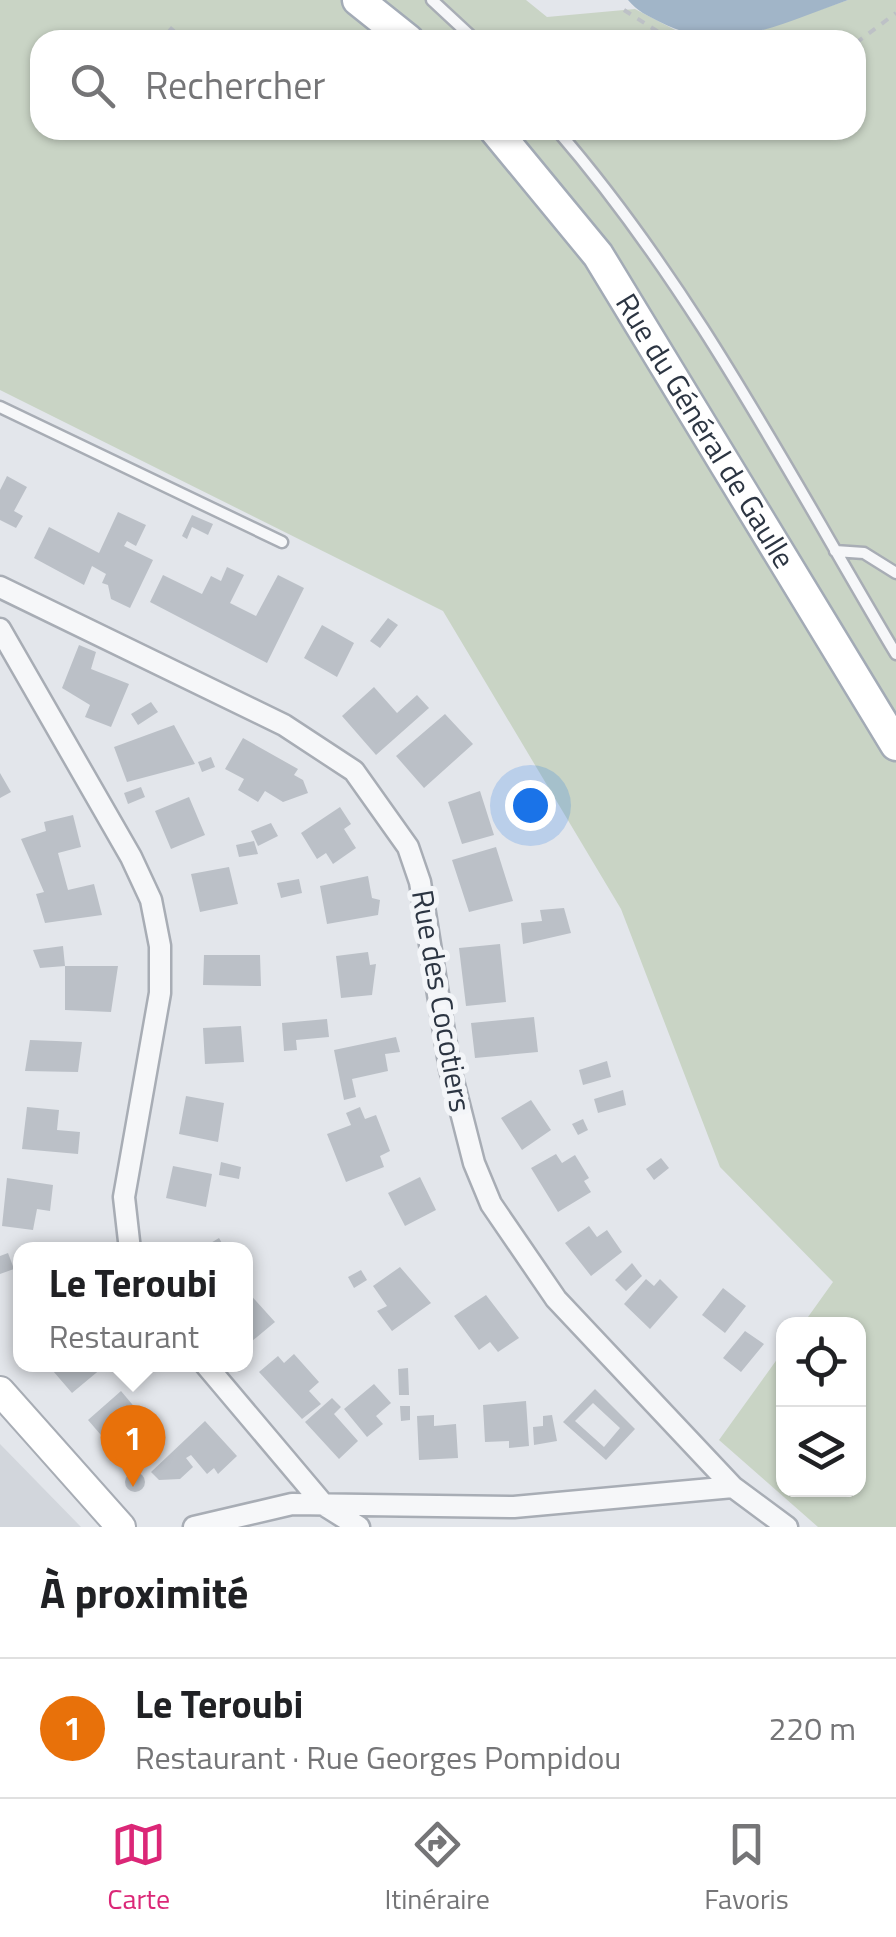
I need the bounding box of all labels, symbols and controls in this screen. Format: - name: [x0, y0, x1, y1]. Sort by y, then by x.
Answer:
- search box: [30, 30, 866, 140]
- text: Rechercher: [145, 56, 326, 114]
- icon: search: [65, 58, 120, 113]
- street label: Rue du Général de Gaulle: [605, 284, 807, 577]
- your location: [505, 780, 556, 831]
- street label: Rue des Cocotiers: [400, 886, 484, 1115]
- popup: [13, 1242, 253, 1372]
- text: Le Teroubi: [49, 1254, 217, 1312]
- text: Restaurant: [49, 1312, 199, 1360]
- map controls: [776, 1317, 866, 1497]
- button: locate: [776, 1317, 866, 1407]
- pin: 1: [100, 1404, 166, 1487]
- button: layers: [776, 1407, 866, 1497]
- text: À proximité: [40, 1560, 248, 1624]
- text: Le Teroubi: [135, 1675, 303, 1733]
- text: 1: [64, 1704, 81, 1752]
- text: 220 m: [768, 1704, 856, 1752]
- text: Restaurant · Rue Georges Pompidou: [135, 1733, 621, 1781]
- tab: Carte: [107, 1817, 170, 1920]
- tab: Itinéraire: [384, 1817, 490, 1920]
- tab: Favoris: [704, 1817, 789, 1920]

